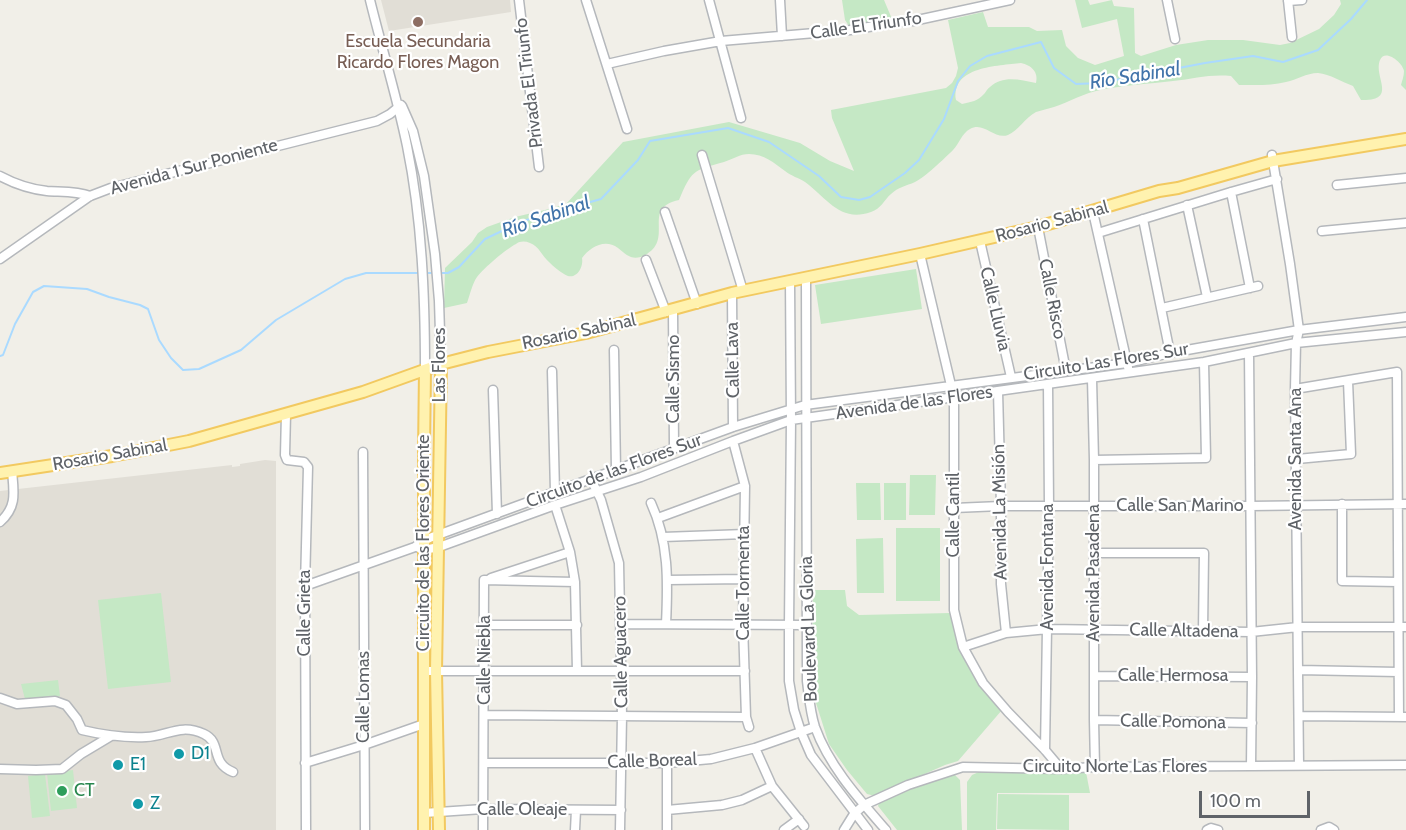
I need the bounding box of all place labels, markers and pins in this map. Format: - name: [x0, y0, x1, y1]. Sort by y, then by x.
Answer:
- marker: Escuela Secundaria Ricardo Flores Magon: [411, 15, 425, 29]
- place label: Escuela Secundaria Ricardo Flores Magon: [337, 31, 499, 74]
- place label: D1: [191, 743, 210, 765]
- marker: D1: [172, 747, 186, 761]
- place label: E1: [130, 754, 146, 776]
- marker: E1: [111, 758, 125, 772]
- place label: CT: [74, 780, 95, 802]
- marker: CT: [55, 784, 69, 798]
- place label: Z: [150, 793, 160, 815]
- marker: Z: [131, 797, 145, 811]

